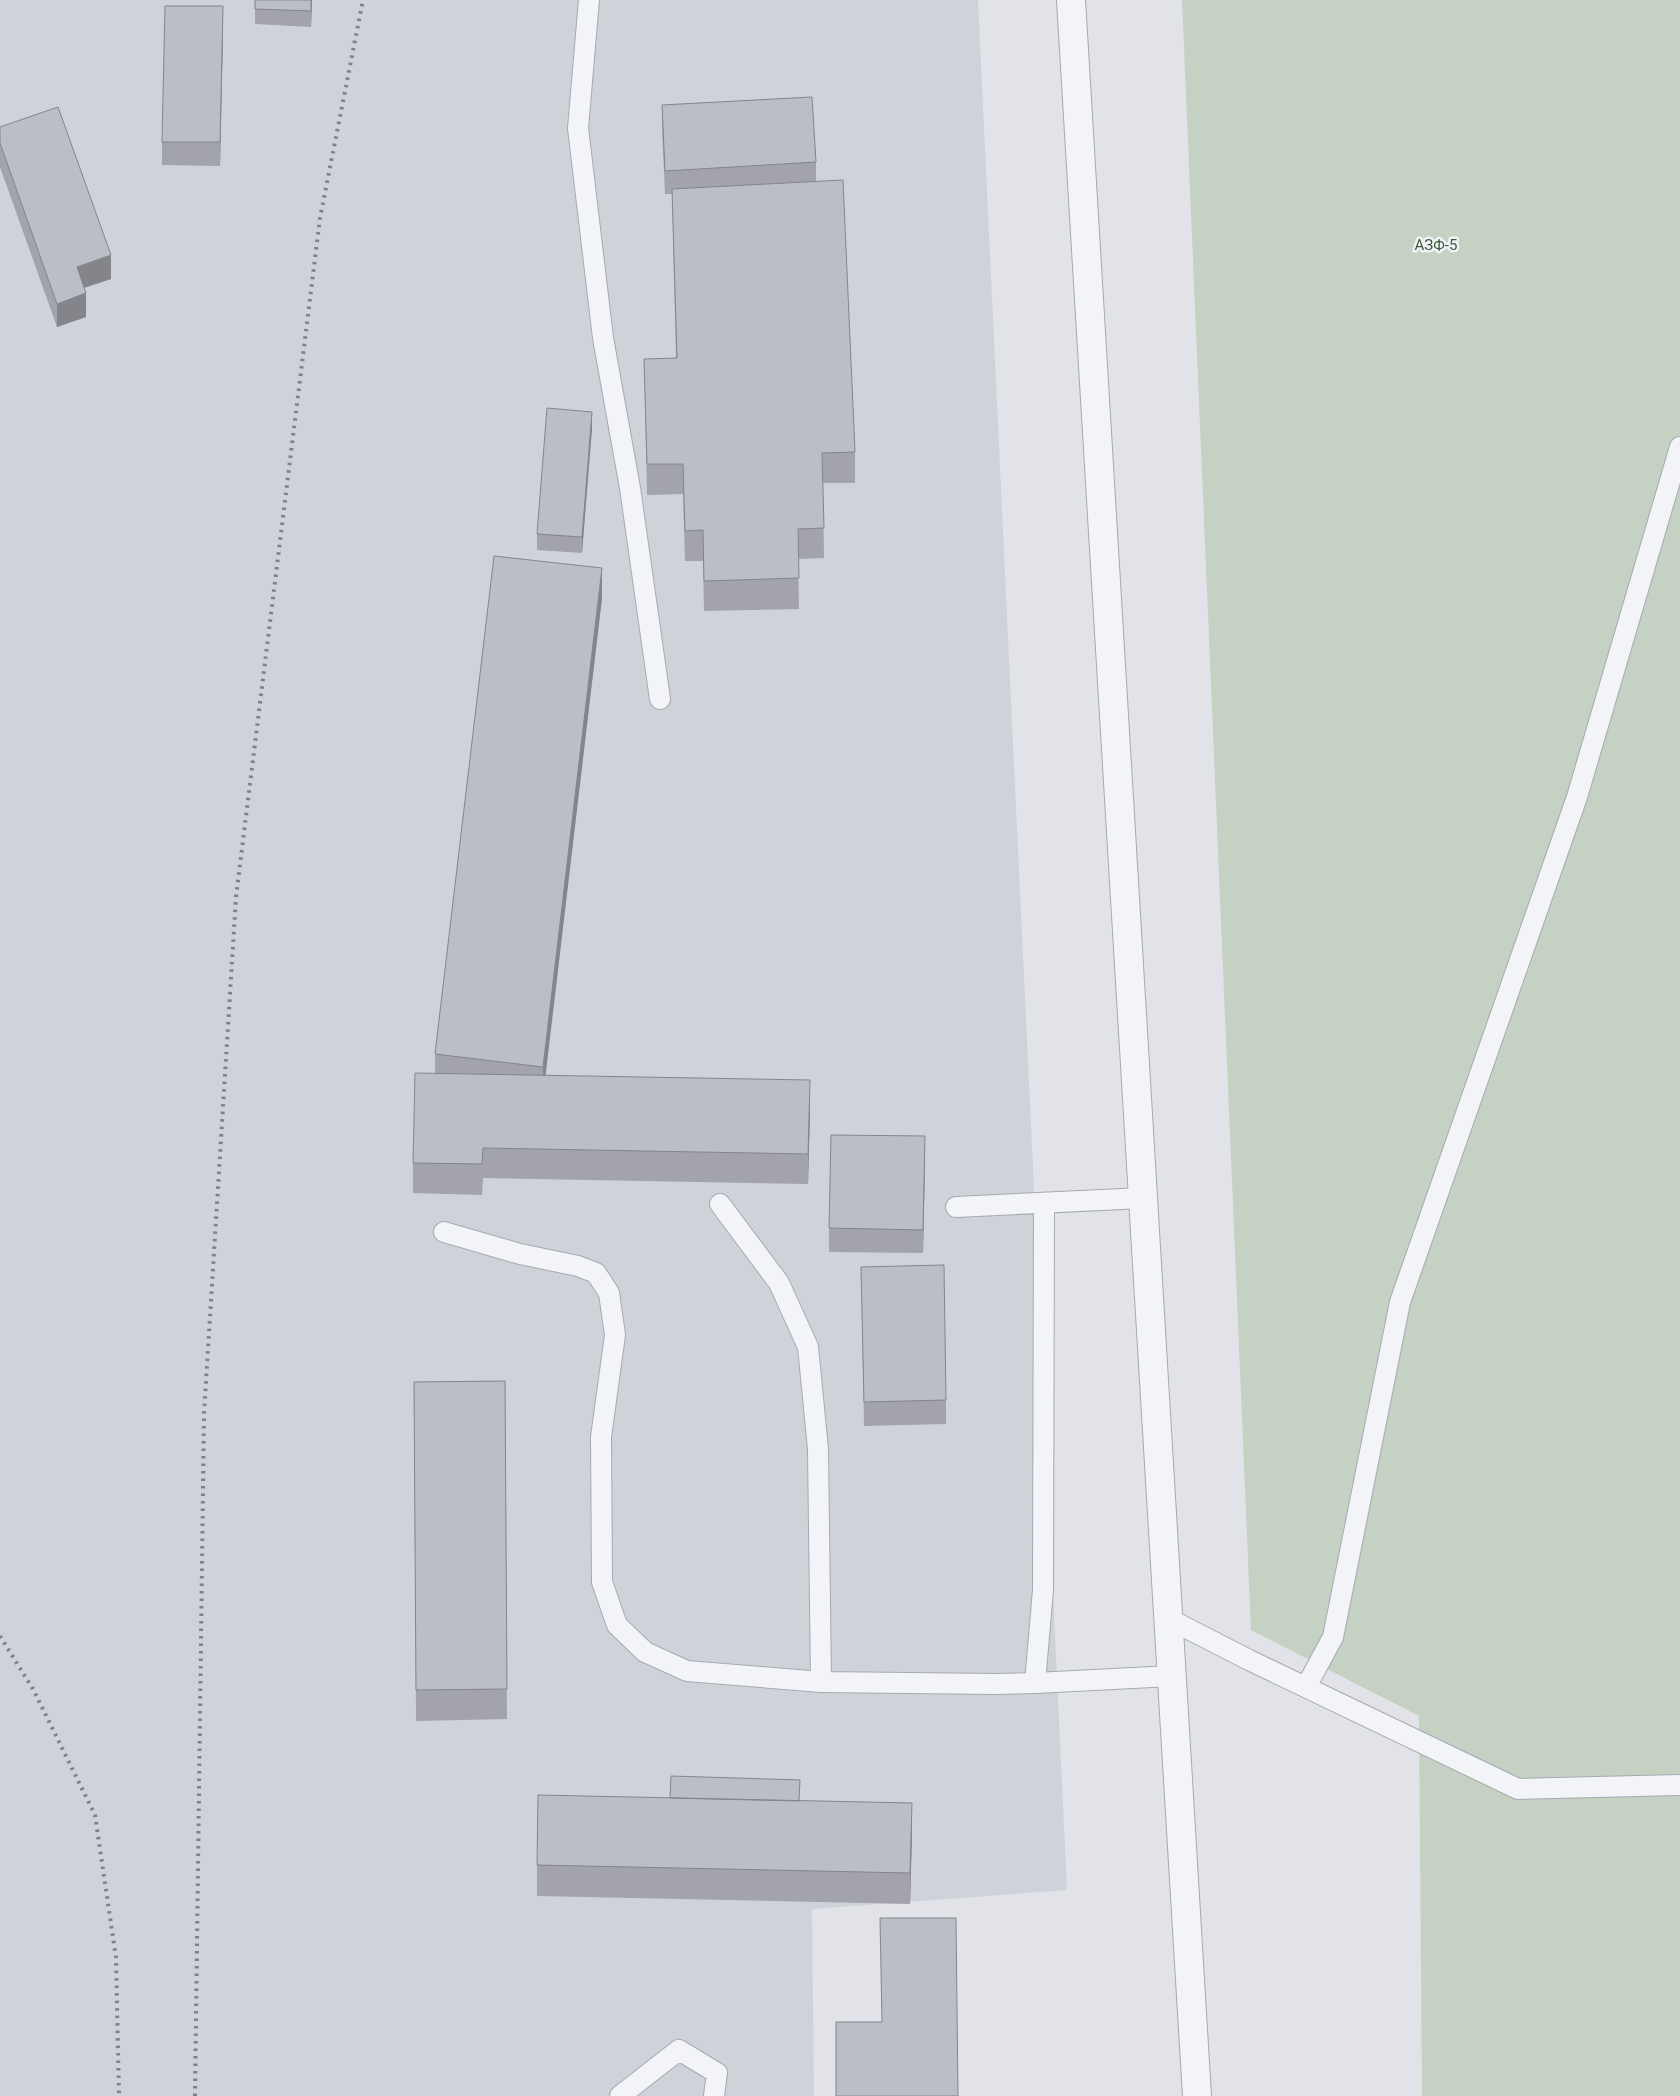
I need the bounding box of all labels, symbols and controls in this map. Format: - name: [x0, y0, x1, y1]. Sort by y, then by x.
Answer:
- park label: АЗФ-5: [1415, 236, 1457, 254]

